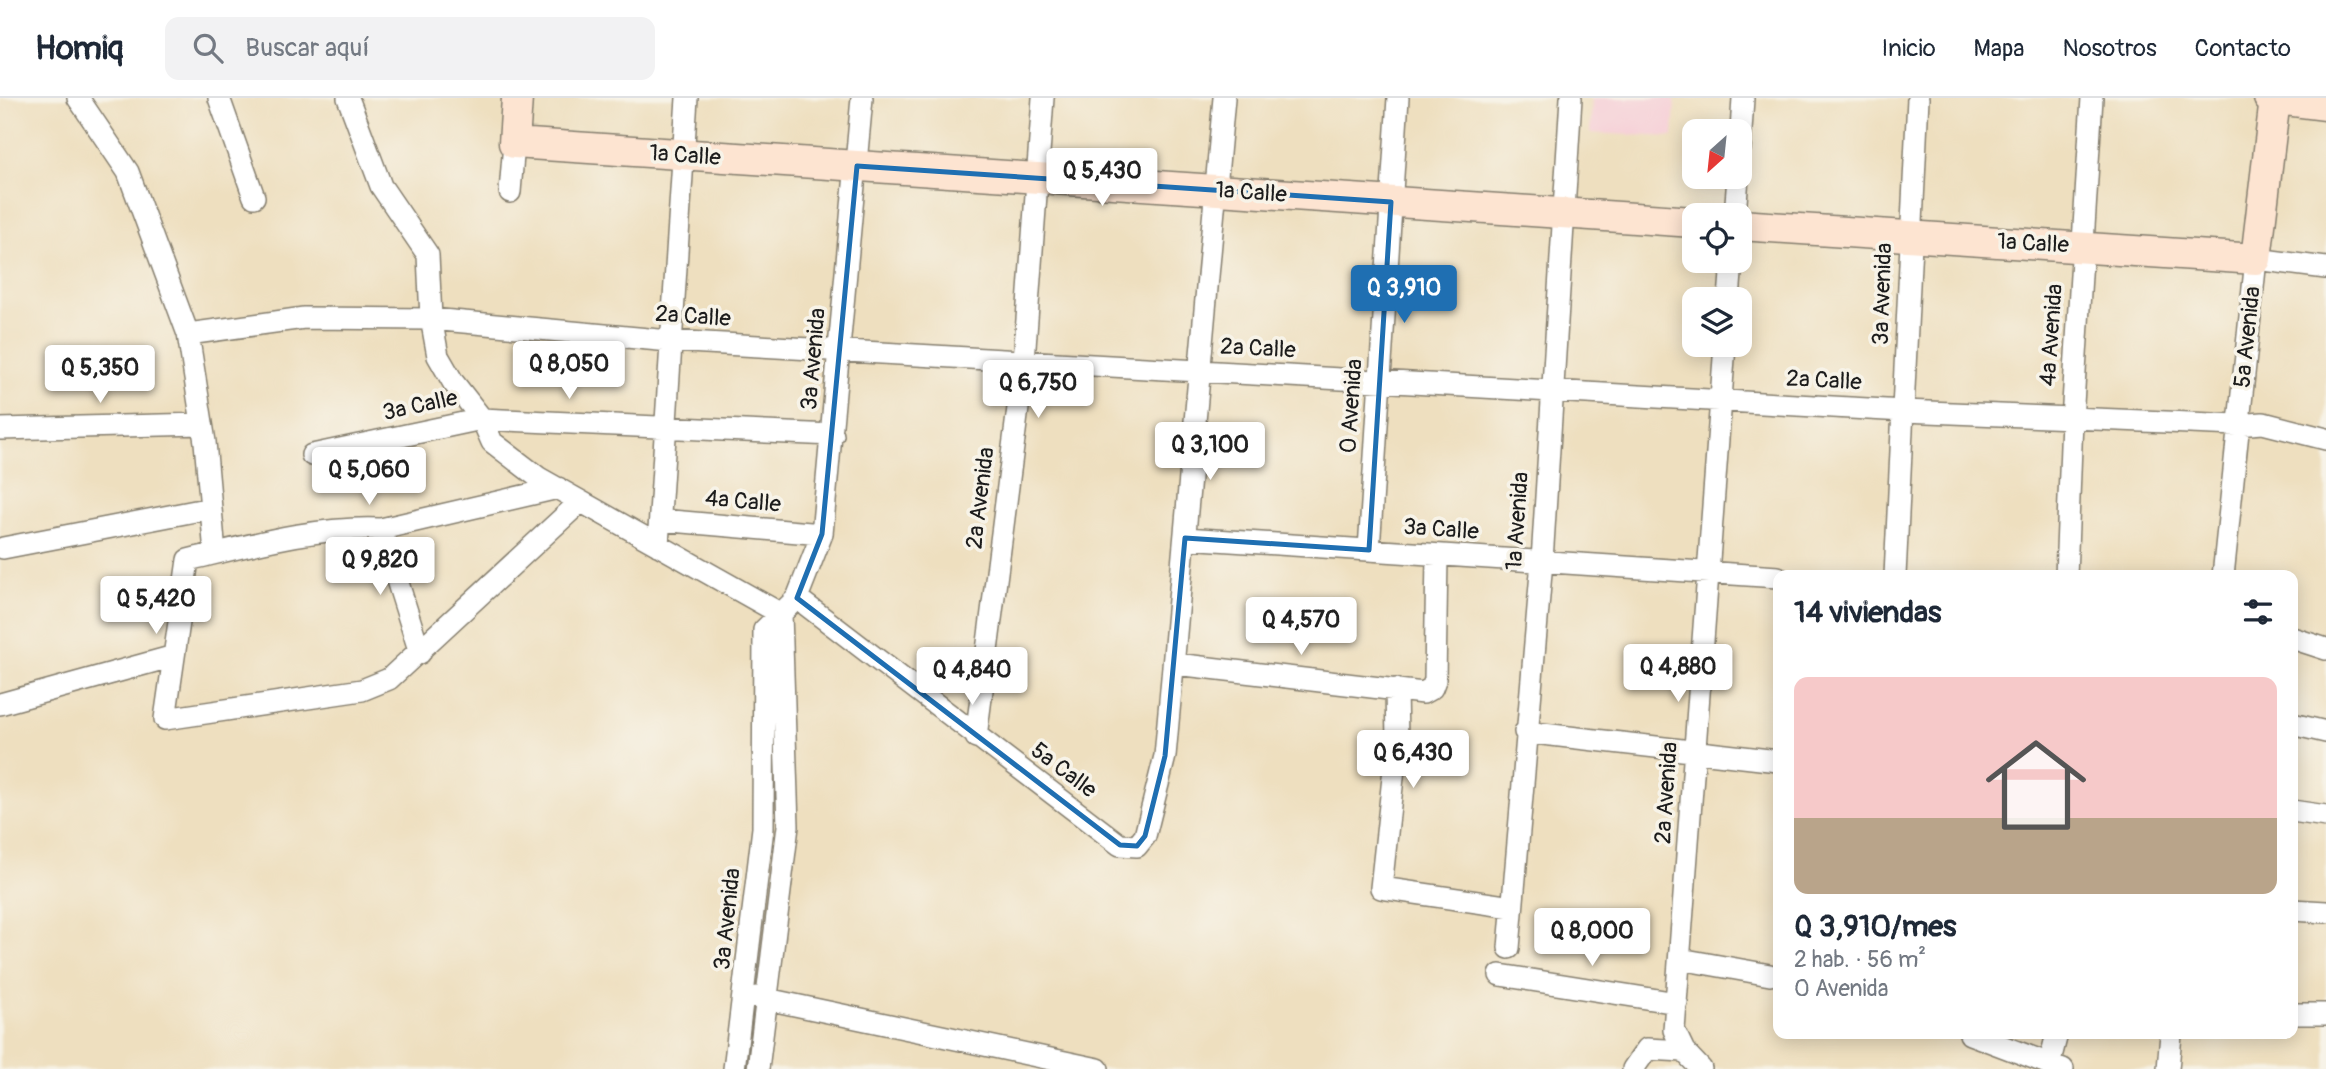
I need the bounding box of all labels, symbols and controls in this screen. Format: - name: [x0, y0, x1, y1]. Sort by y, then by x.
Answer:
- search box: [165, 17, 655, 80]
- text: Homiq: [35, 28, 123, 69]
- icon: search: [189, 29, 227, 67]
- text: Buscar aquí: [245, 32, 370, 64]
- text: Inicio: [1882, 34, 1936, 63]
- text: Mapa: [1974, 34, 2025, 63]
- text: Nosotros: [2063, 34, 2157, 63]
- text: Contacto: [2195, 34, 2291, 63]
- north arrow: [1682, 119, 1752, 189]
- map controls: [1682, 119, 1752, 357]
- street label: 1a Calle: [648, 138, 723, 172]
- pin: Q 5,430: [1037, 148, 1167, 208]
- text: Q 5,430: [1062, 156, 1142, 185]
- street label: 1a Calle: [1214, 175, 1289, 209]
- button: locate: [1682, 203, 1752, 273]
- street label: 1a Calle: [1996, 227, 2070, 259]
- street label: 3a Avenida: [1866, 242, 1898, 346]
- pin: Q 3,910: [1339, 266, 1469, 325]
- text: Q 3,910: [1367, 273, 1441, 302]
- street label: 4a Avenida: [2033, 283, 2069, 387]
- street label: 5a Avenida: [2227, 285, 2267, 389]
- button: layers: [1682, 287, 1752, 357]
- street label: 2a Calle: [654, 299, 732, 333]
- street label: 3a Avenida: [794, 307, 832, 411]
- street label: 2a Calle: [1219, 332, 1297, 364]
- pin: Q 8,050: [504, 342, 634, 401]
- pin: Q 5,350: [35, 345, 165, 405]
- text: Q 8,050: [529, 349, 609, 378]
- text: Q 5,350: [61, 353, 139, 382]
- street label: 0 Avenida: [1333, 358, 1369, 454]
- pin: Q 6,750: [973, 360, 1103, 420]
- street label: 2a Calle: [1785, 364, 1863, 396]
- text: Q 6,750: [999, 368, 1077, 397]
- street label: 3a Calle: [380, 383, 461, 427]
- pin: Q 3,100: [1145, 422, 1275, 482]
- text: Q 3,100: [1171, 430, 1249, 459]
- street label: 2a Avenida: [959, 445, 1001, 551]
- pin: Q 5,060: [304, 448, 434, 507]
- text: Q 5,060: [328, 455, 410, 484]
- street label: 1a Avenida: [1499, 471, 1535, 571]
- street label: 4a Calle: [704, 483, 783, 519]
- street label: 3a Calle: [1402, 512, 1480, 546]
- pin: Q 9,820: [315, 538, 445, 597]
- text: Q 9,820: [342, 545, 418, 574]
- pin: Q 5,420: [91, 576, 221, 636]
- text: Q 5,420: [116, 584, 196, 613]
- icon: filters: [2239, 593, 2277, 631]
- text: 14 viviendas: [1794, 594, 1941, 631]
- pin: Q 4,570: [1236, 598, 1366, 657]
- text: Q 4,570: [1262, 605, 1340, 634]
- pin: Q 4,880: [1613, 644, 1743, 704]
- pin: Q 4,840: [907, 648, 1037, 707]
- text: Q 4,880: [1639, 652, 1717, 681]
- text: Q 4,840: [933, 655, 1011, 684]
- icon: home: [1973, 722, 2099, 848]
- pin: Q 6,430: [1348, 730, 1478, 790]
- street label: 5a Calle: [1025, 736, 1103, 805]
- text: Q 6,430: [1373, 738, 1453, 767]
- street label: 2a Avenida: [1648, 741, 1684, 845]
- street label: 3a Avenida: [707, 867, 747, 971]
- pin: Q 8,000: [1527, 908, 1657, 968]
- text: Q 3,910/mes: [1794, 908, 1956, 945]
- text: Q 8,000: [1550, 916, 1634, 945]
- text: 2 hab. · 56 m²: [1794, 945, 1926, 974]
- text: 0 Avenida: [1794, 974, 1889, 1003]

